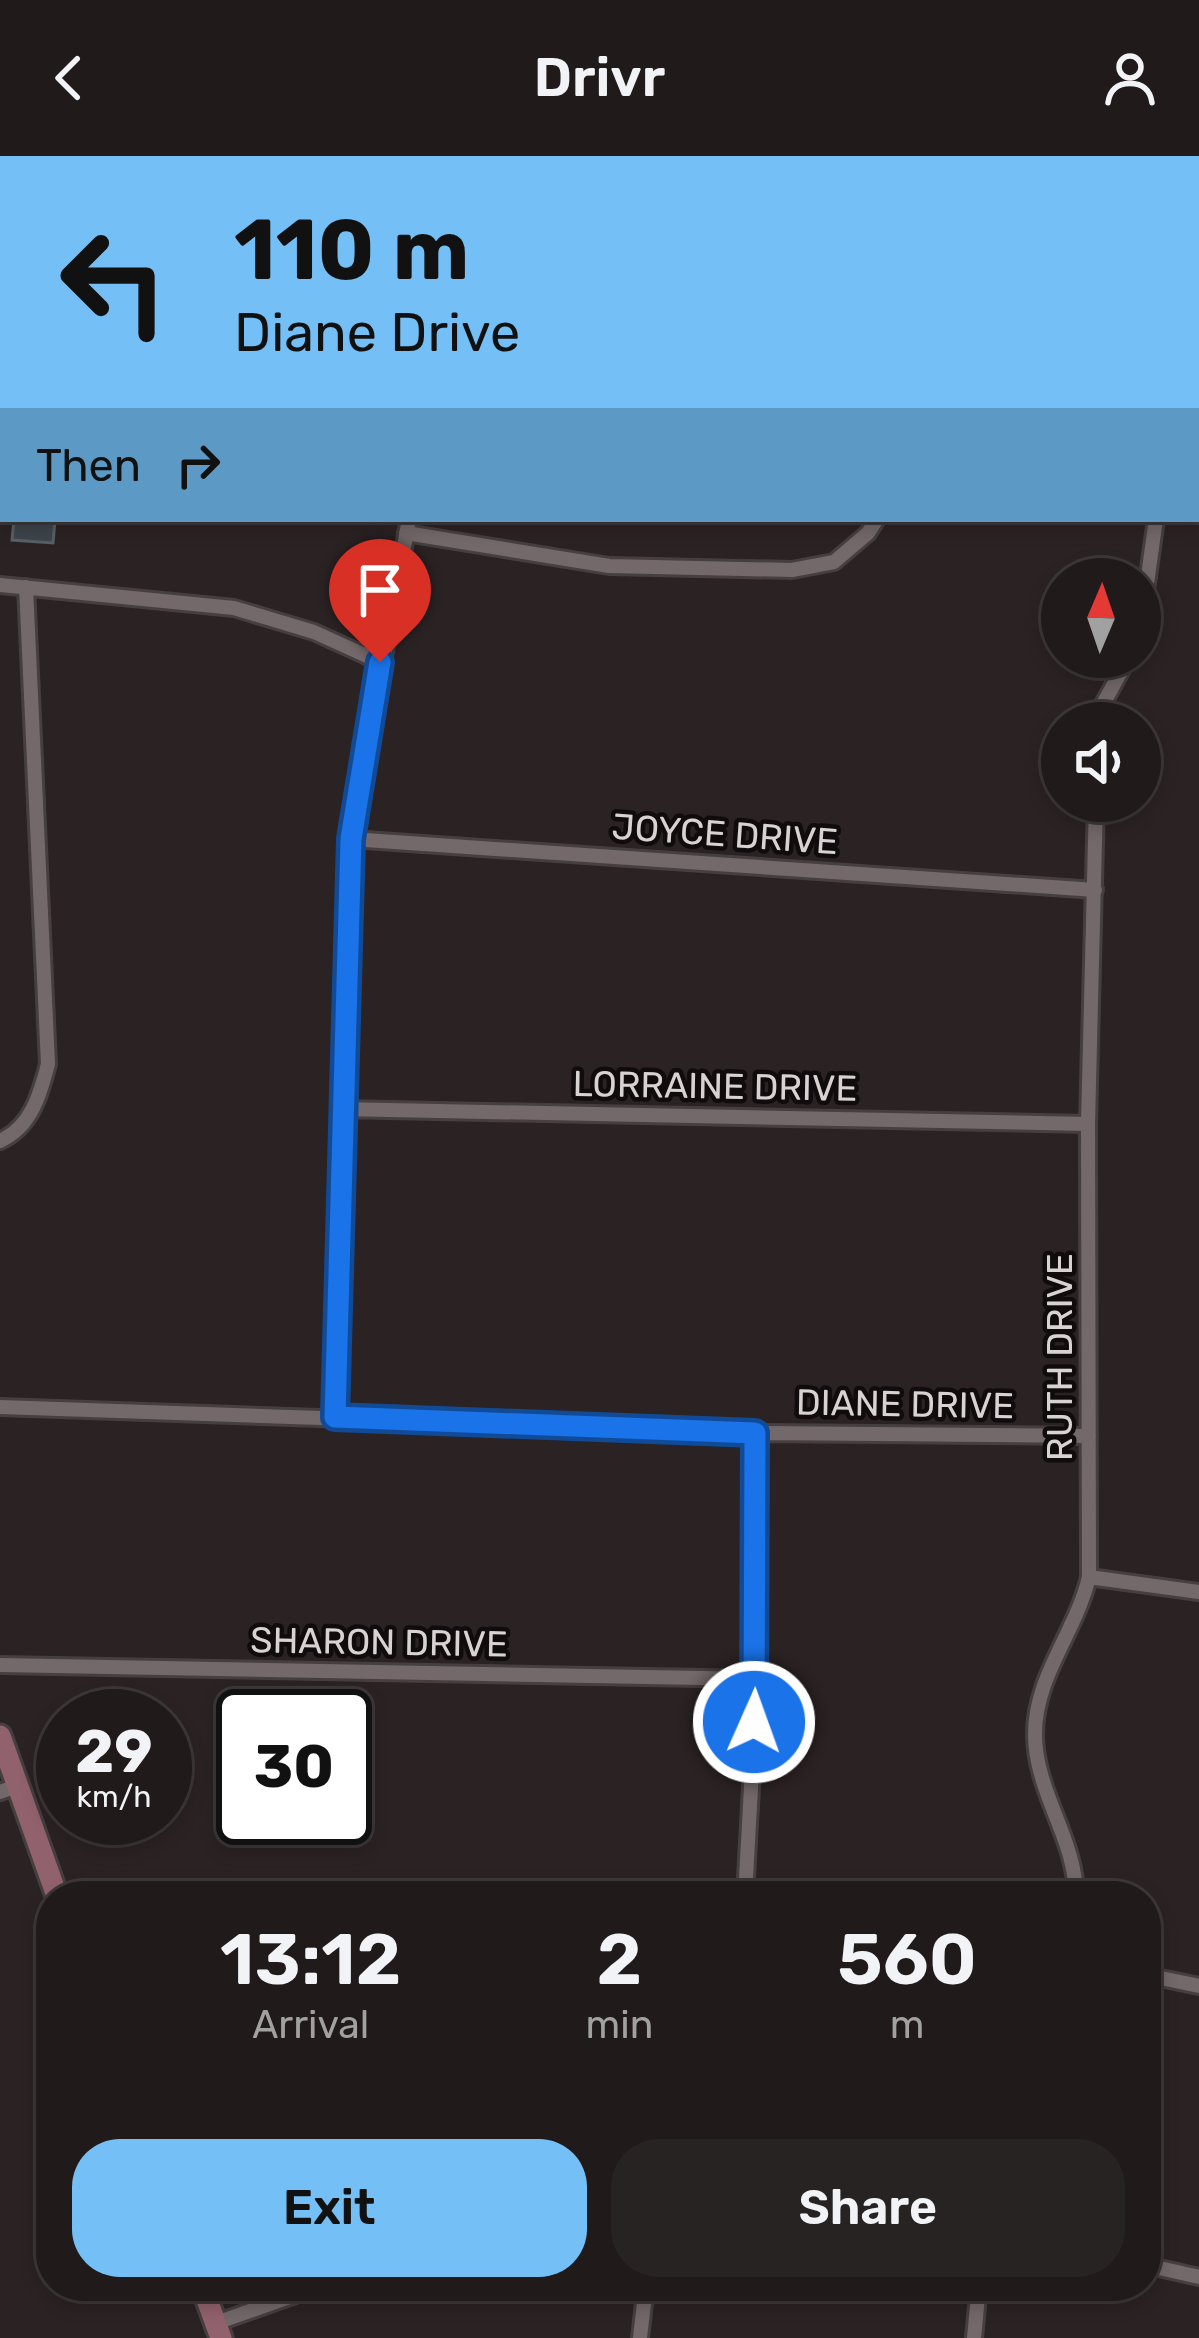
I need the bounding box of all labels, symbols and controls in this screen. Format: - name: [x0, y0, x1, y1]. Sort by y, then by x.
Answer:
- icon: back: [36, 45, 102, 111]
- icon: person: [1097, 45, 1163, 111]
- text: Drivr: [534, 46, 665, 110]
- text: 110 m: [234, 200, 469, 300]
- icon: left: [36, 204, 192, 360]
- text: Diane Drive: [234, 301, 520, 365]
- icon: right: [165, 432, 231, 498]
- text: Then: [36, 439, 141, 492]
- pin: [329, 539, 431, 662]
- icon: arrive: [347, 557, 413, 623]
- north arrow: [1041, 558, 1161, 678]
- map controls: [1041, 558, 1161, 822]
- button: sound: [1041, 702, 1161, 822]
- street label: JOYCE DRIVE: [610, 805, 840, 863]
- street label: LORRAINE DRIVE: [572, 1062, 858, 1110]
- street label: RUTH DRIVE: [1038, 1253, 1081, 1461]
- street label: DIANE DRIVE: [796, 1381, 1014, 1427]
- street label: SHARON DRIVE: [250, 1618, 508, 1666]
- position arrow: [691, 1659, 817, 1785]
- speed limit sign: 30: [216, 1689, 372, 1845]
- text: 29: [75, 1716, 153, 1787]
- text: km/h: [77, 1779, 151, 1815]
- text: 13:12: [220, 1917, 401, 2002]
- text: 2: [597, 1917, 642, 2002]
- text: 560: [837, 1917, 977, 2002]
- text: Arrival: [252, 2002, 369, 2048]
- text: min: [586, 2002, 653, 2048]
- text: m: [890, 2002, 924, 2048]
- button: Exit: [72, 2139, 587, 2277]
- button: Share: [611, 2139, 1125, 2277]

